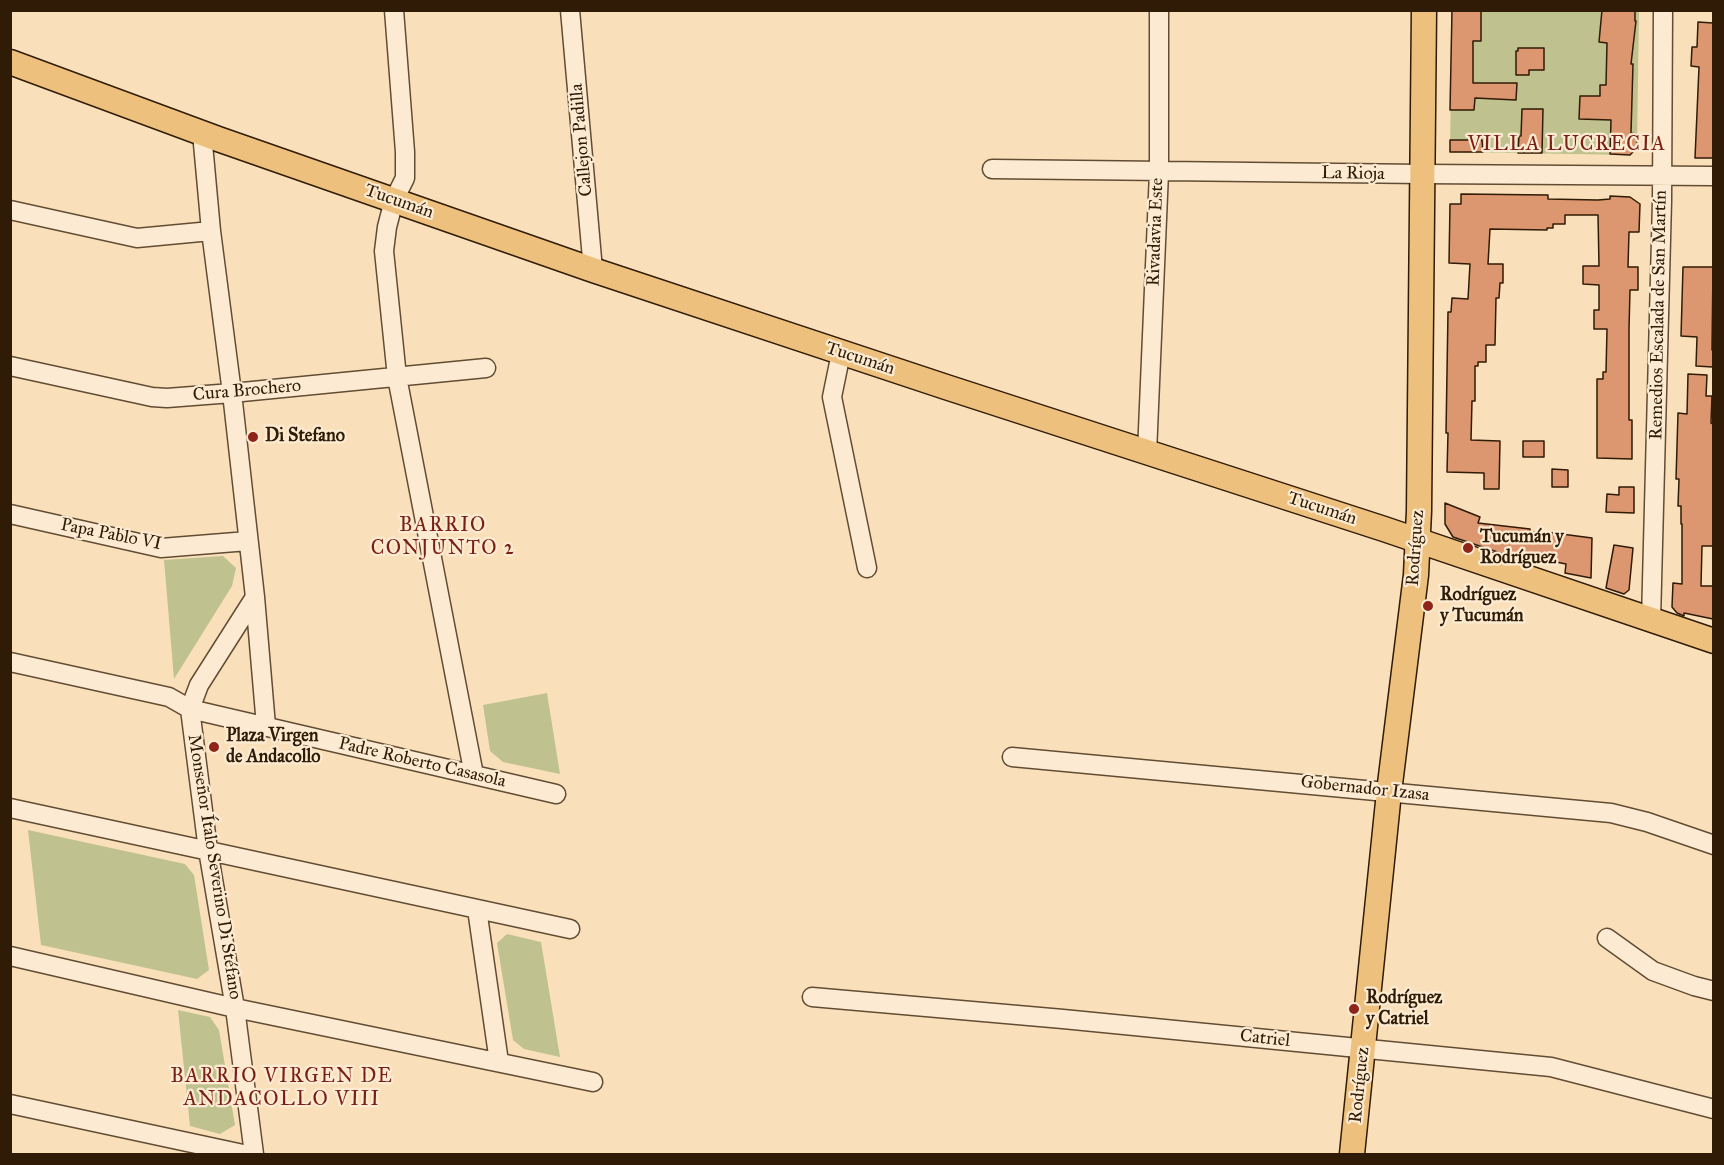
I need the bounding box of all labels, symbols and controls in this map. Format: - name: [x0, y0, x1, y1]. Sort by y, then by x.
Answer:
- street label: Callejon Padilla: [566, 83, 598, 197]
- district label: VILLA LUCRECIA: [1467, 133, 1667, 157]
- street label: La Rioja: [1321, 163, 1385, 185]
- street label: Rivadavia Este: [1143, 177, 1169, 287]
- street label: Tucumán: [362, 180, 436, 224]
- street label: Remedios Escalada de San Martín: [1646, 190, 1672, 440]
- street label: Tucumán: [823, 338, 897, 380]
- street label: Cura Brochero: [192, 376, 302, 406]
- place label: Di Stefano: [265, 426, 345, 448]
- marker: Di Stefano: [246, 430, 260, 444]
- street label: Tucumán: [1285, 488, 1359, 530]
- street label: Rodríguez: [1403, 509, 1429, 587]
- district label: BARRIO CONJUNTO 2: [371, 514, 515, 561]
- street label: Papa Pablo VI: [59, 515, 163, 555]
- place label: Tucumán y Rodríguez: [1480, 527, 1564, 570]
- marker: Tucumán y Rodríguez: [1461, 541, 1475, 555]
- place label: Rodríguez y Tucumán: [1440, 585, 1524, 628]
- marker: Rodríguez y Tucumán: [1421, 599, 1435, 613]
- place label: Plaza Virgen de Andacollo: [226, 726, 320, 768]
- street label: Monseñor Ítalo Severino Di Stéfano: [182, 733, 246, 1001]
- street label: Padre Roberto Casasola: [336, 733, 508, 793]
- marker: Plaza Virgen de Andacollo: [207, 740, 221, 754]
- street label: Gobernador Izasa: [1300, 772, 1430, 806]
- place label: Rodríguez y Catriel: [1366, 988, 1442, 1030]
- marker: Rodríguez y Catriel: [1347, 1002, 1361, 1016]
- street label: Catriel: [1239, 1026, 1291, 1052]
- street label: Rodríguez: [1345, 1046, 1375, 1124]
- district label: BARRIO VIRGEN DE ANDACOLLO VIII: [171, 1065, 393, 1112]

